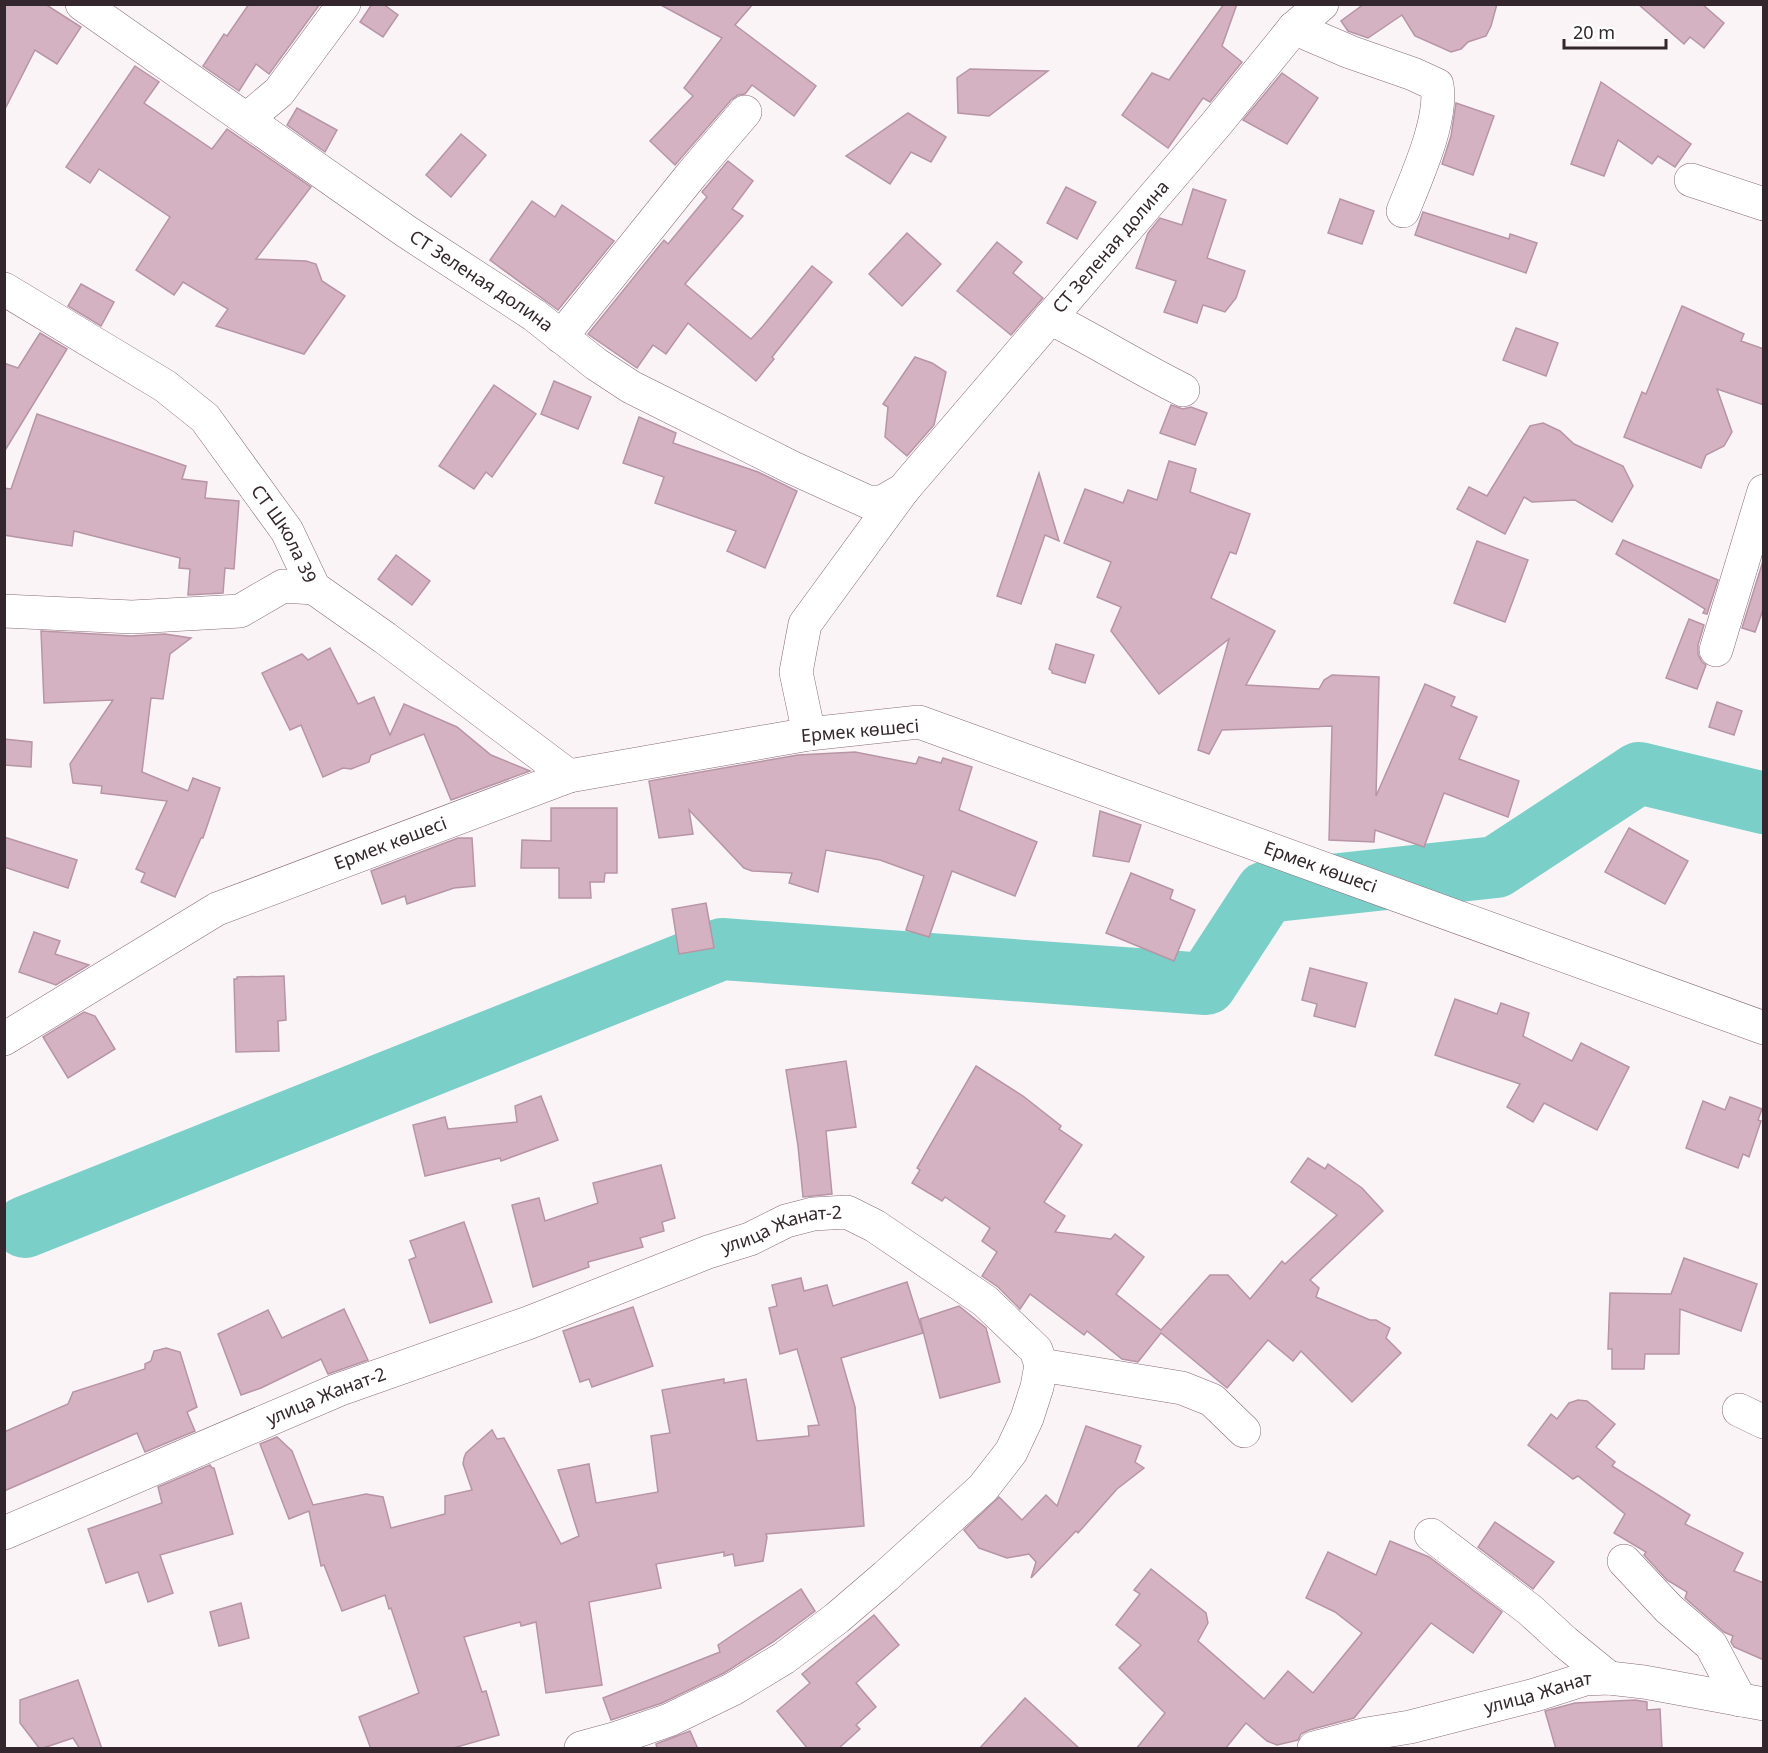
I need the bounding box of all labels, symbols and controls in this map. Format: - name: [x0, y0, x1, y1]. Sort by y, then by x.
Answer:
- scale bar: [1564, 12, 1666, 50]
- text: 20 m: [1573, 20, 1615, 44]
- street label: СТ Зеленая долина: [1047, 175, 1174, 318]
- street label: СТ Зеленая долина: [405, 224, 559, 337]
- street label: СТ Школа 39: [246, 480, 323, 587]
- street label: Ермек көшесі: [800, 713, 920, 747]
- street label: Ермек көшесі: [330, 810, 450, 875]
- street label: Ермек көшесі: [1261, 835, 1381, 898]
- street label: улица Жанат-2: [718, 1199, 843, 1258]
- street label: улица Жанат-2: [262, 1361, 389, 1430]
- street label: улица Жанат: [1481, 1666, 1593, 1719]

